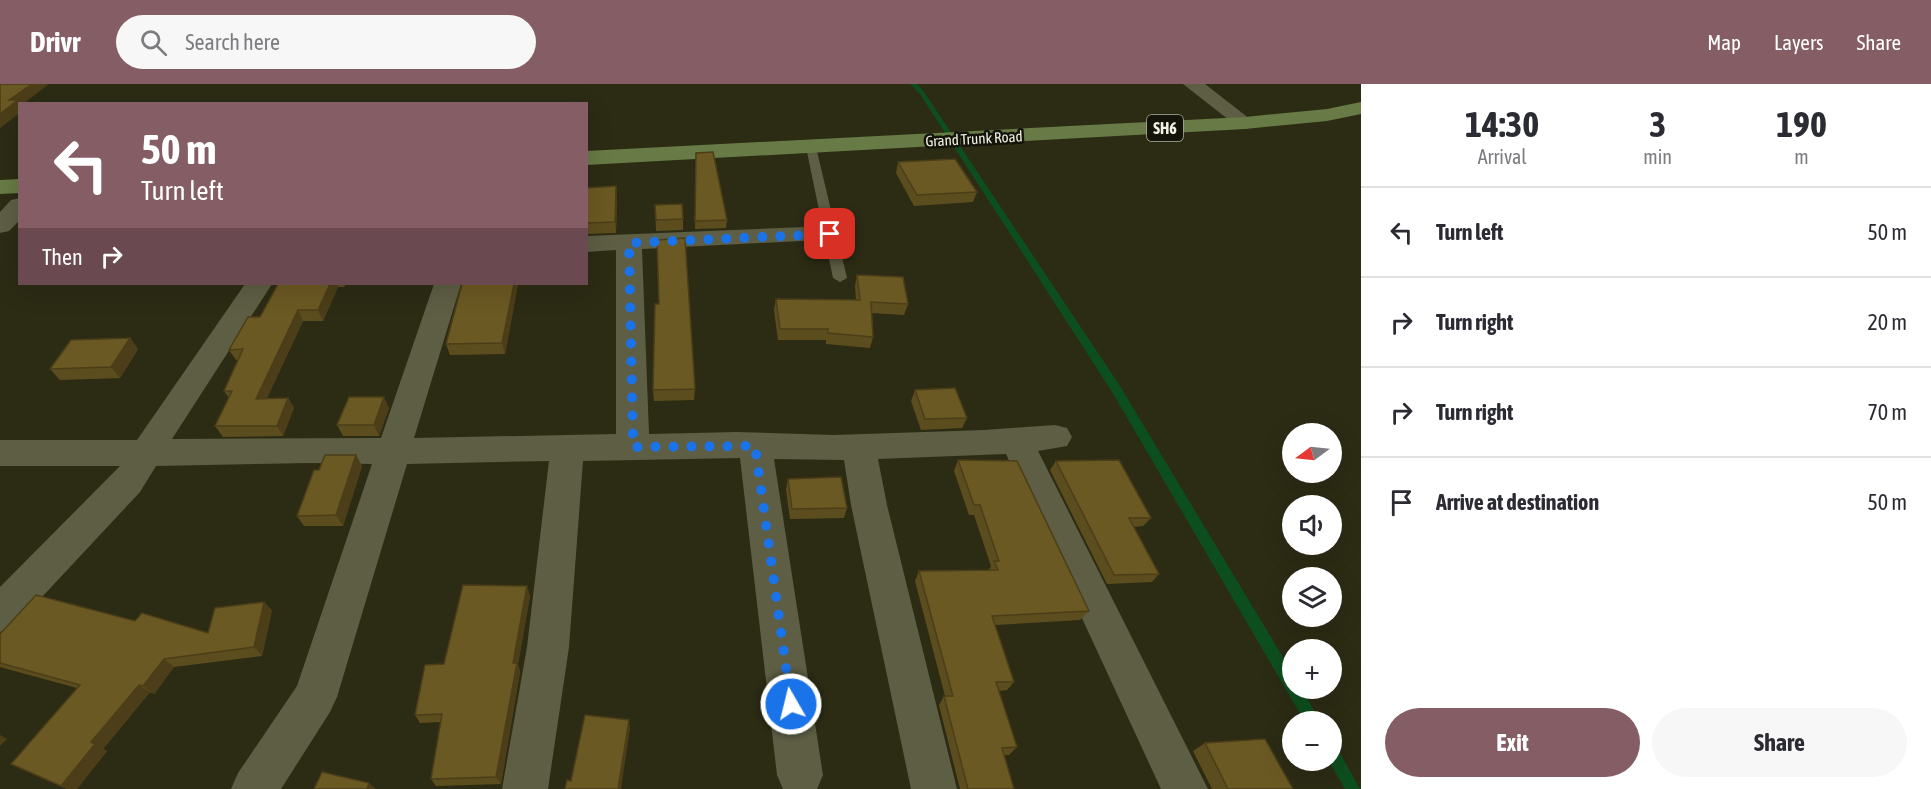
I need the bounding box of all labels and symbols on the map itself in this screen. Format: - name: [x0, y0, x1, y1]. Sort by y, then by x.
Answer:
- road number: SH6: [1147, 115, 1183, 141]
- street label: Grand Trunk Road: [925, 127, 1023, 150]
- pin: [804, 208, 855, 259]
- north arrow: [1282, 423, 1342, 483]
- position arrow: [759, 672, 823, 736]

